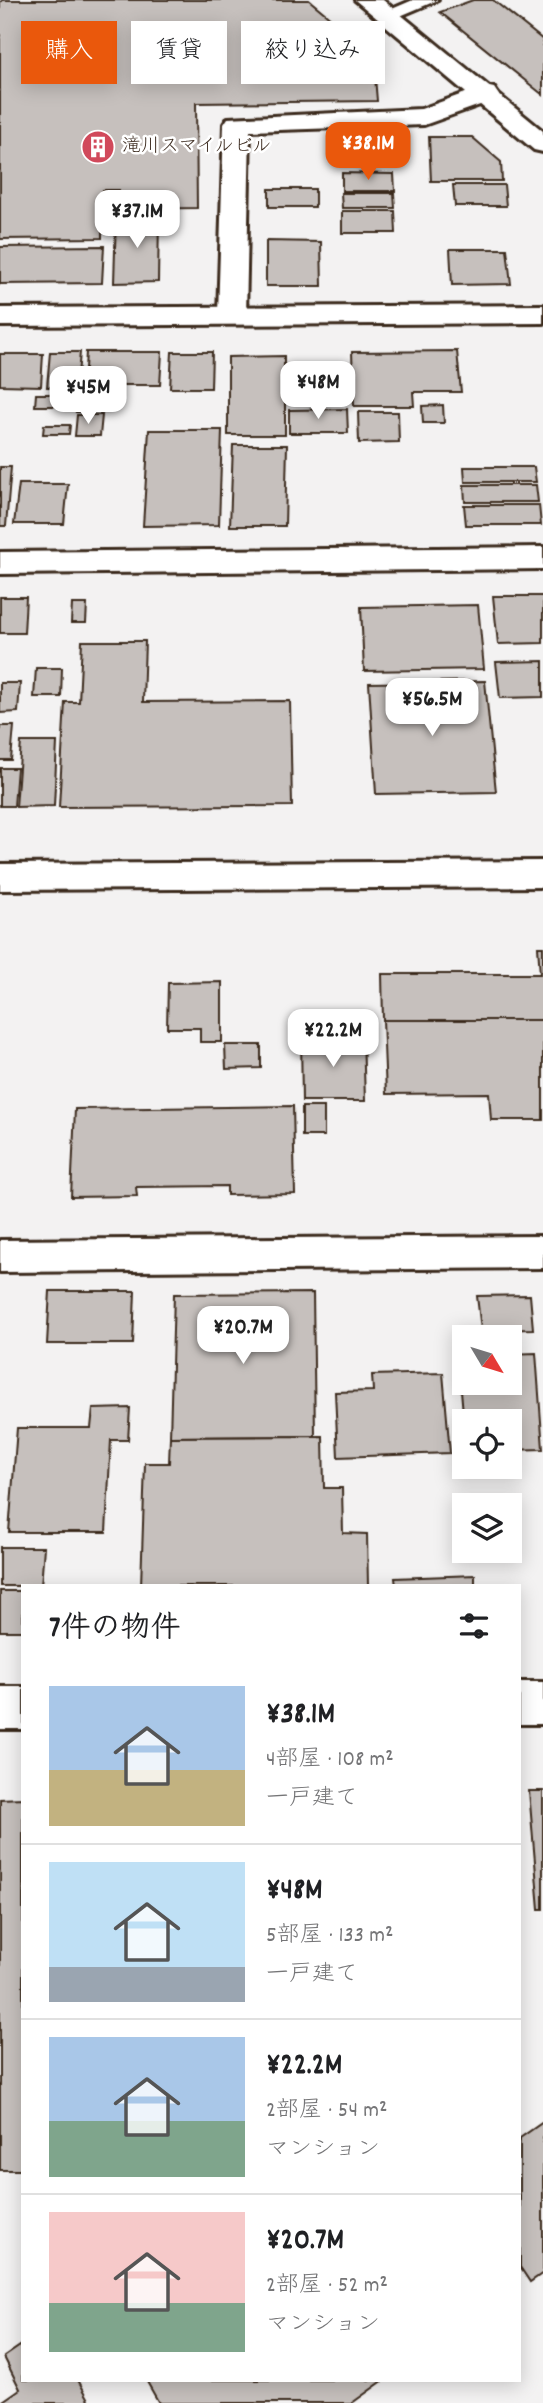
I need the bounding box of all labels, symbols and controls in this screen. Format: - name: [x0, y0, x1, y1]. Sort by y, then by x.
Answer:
- chip: 購入: [21, 21, 117, 84]
- chip: 賃貸: [131, 21, 227, 84]
- chip: 絞り込み: [241, 21, 385, 84]
- pin: ¥38.1M: [311, 122, 425, 182]
- building icon: 滝川スマイルビル: [79, 128, 117, 166]
- text: ¥38.1M: [342, 128, 394, 161]
- place label: 滝川スマイルビル: [122, 134, 271, 161]
- pin: ¥37.1M: [80, 190, 194, 250]
- text: ¥37.1M: [111, 196, 163, 229]
- pin: ¥48M: [277, 362, 359, 421]
- pin: ¥45M: [47, 366, 129, 426]
- text: ¥48M: [296, 367, 340, 400]
- text: ¥45M: [66, 372, 110, 405]
- pin: ¥56.5M: [375, 678, 489, 738]
- text: ¥56.5M: [402, 684, 463, 717]
- pin: ¥22.2M: [276, 1010, 390, 1069]
- text: ¥22.2M: [304, 1015, 362, 1048]
- pin: ¥20.7M: [186, 1306, 300, 1366]
- text: ¥20.7M: [213, 1312, 273, 1345]
- north arrow: [452, 1325, 522, 1395]
- map controls: [452, 1325, 522, 1563]
- button: locate: [452, 1409, 522, 1479]
- button: layers: [452, 1493, 522, 1563]
- icon: filters: [455, 1607, 493, 1645]
- text: 7件の物件: [49, 1609, 181, 1652]
- text: ¥38.1M: [266, 1695, 335, 1738]
- icon: home: [105, 1714, 189, 1798]
- text: 4部屋 · 108 m²: [266, 1744, 394, 1777]
- text: 一戸建て: [266, 1783, 358, 1816]
- text: ¥48M: [266, 1871, 323, 1914]
- icon: home: [105, 1890, 189, 1974]
- text: 5部屋 · 133 m²: [266, 1920, 393, 1953]
- text: 一戸建て: [266, 1959, 358, 1992]
- text: ¥22.2M: [266, 2046, 342, 2089]
- icon: home: [105, 2065, 189, 2149]
- text: 2部屋 · 54 m²: [266, 2095, 388, 2128]
- text: マンション: [266, 2134, 380, 2167]
- text: ¥20.7M: [266, 2221, 344, 2264]
- icon: home: [105, 2240, 189, 2324]
- text: 2部屋 · 52 m²: [266, 2270, 388, 2303]
- text: マンション: [266, 2309, 380, 2342]

